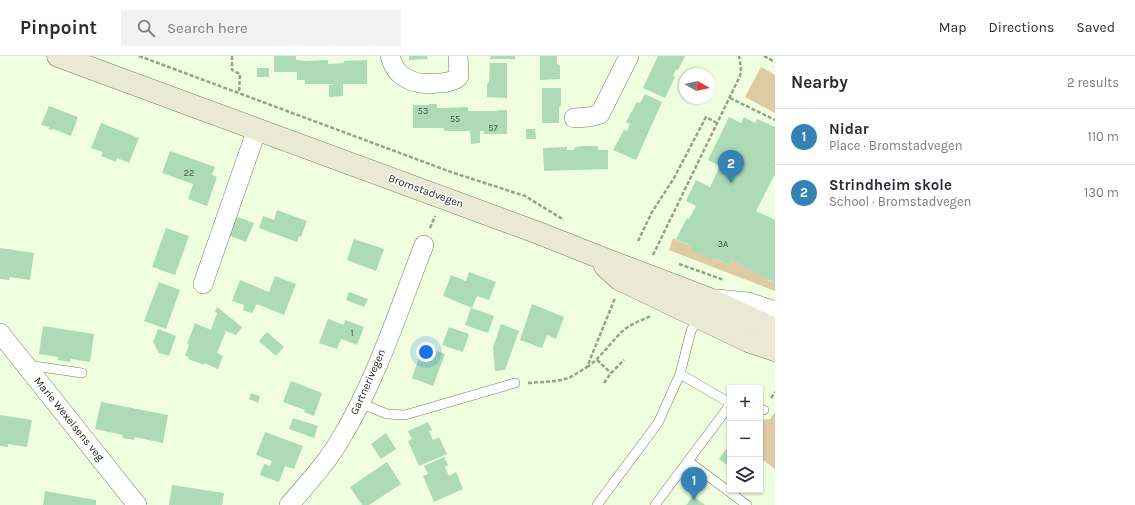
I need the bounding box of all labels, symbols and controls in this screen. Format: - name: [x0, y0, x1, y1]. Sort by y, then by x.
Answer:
- search box: [121, 10, 401, 46]
- text: Pinpoint: [20, 17, 97, 39]
- icon: search: [135, 17, 157, 39]
- text: Search here: [167, 19, 248, 37]
- text: Map: [939, 19, 967, 36]
- text: Directions: [989, 19, 1054, 36]
- text: Saved: [1076, 19, 1115, 36]
- north arrow: [679, 68, 715, 104]
- text: Nearby: [791, 72, 848, 92]
- text: 2 results: [1067, 75, 1119, 90]
- house number: 53: [418, 106, 428, 116]
- house number: 55: [450, 114, 460, 124]
- text: Nidar: [829, 120, 869, 138]
- house number: 57: [488, 123, 498, 133]
- text: 1: [802, 129, 806, 144]
- text: 110 m: [1087, 129, 1119, 144]
- text: Place · Bromstadvegen: [829, 138, 963, 153]
- pin: 2: [718, 150, 744, 183]
- house number: 22: [184, 168, 194, 178]
- street label: Bromstadvegen: [387, 171, 465, 211]
- text: Strindheim skole: [829, 176, 952, 194]
- text: 2: [800, 185, 808, 200]
- text: 130 m: [1084, 185, 1119, 200]
- text: School · Bromstadvegen: [829, 194, 971, 209]
- house number: 3A: [718, 239, 728, 249]
- house number: 1: [351, 328, 354, 338]
- your location: [416, 342, 436, 362]
- street label: Gartnerivegen: [348, 347, 388, 417]
- street label: Marie Wexelsens veg: [31, 374, 107, 464]
- map controls: [727, 385, 763, 493]
- button: +: [727, 385, 763, 421]
- button: −: [727, 421, 763, 457]
- button: layers: [727, 457, 763, 493]
- pin: 1: [681, 467, 707, 500]

